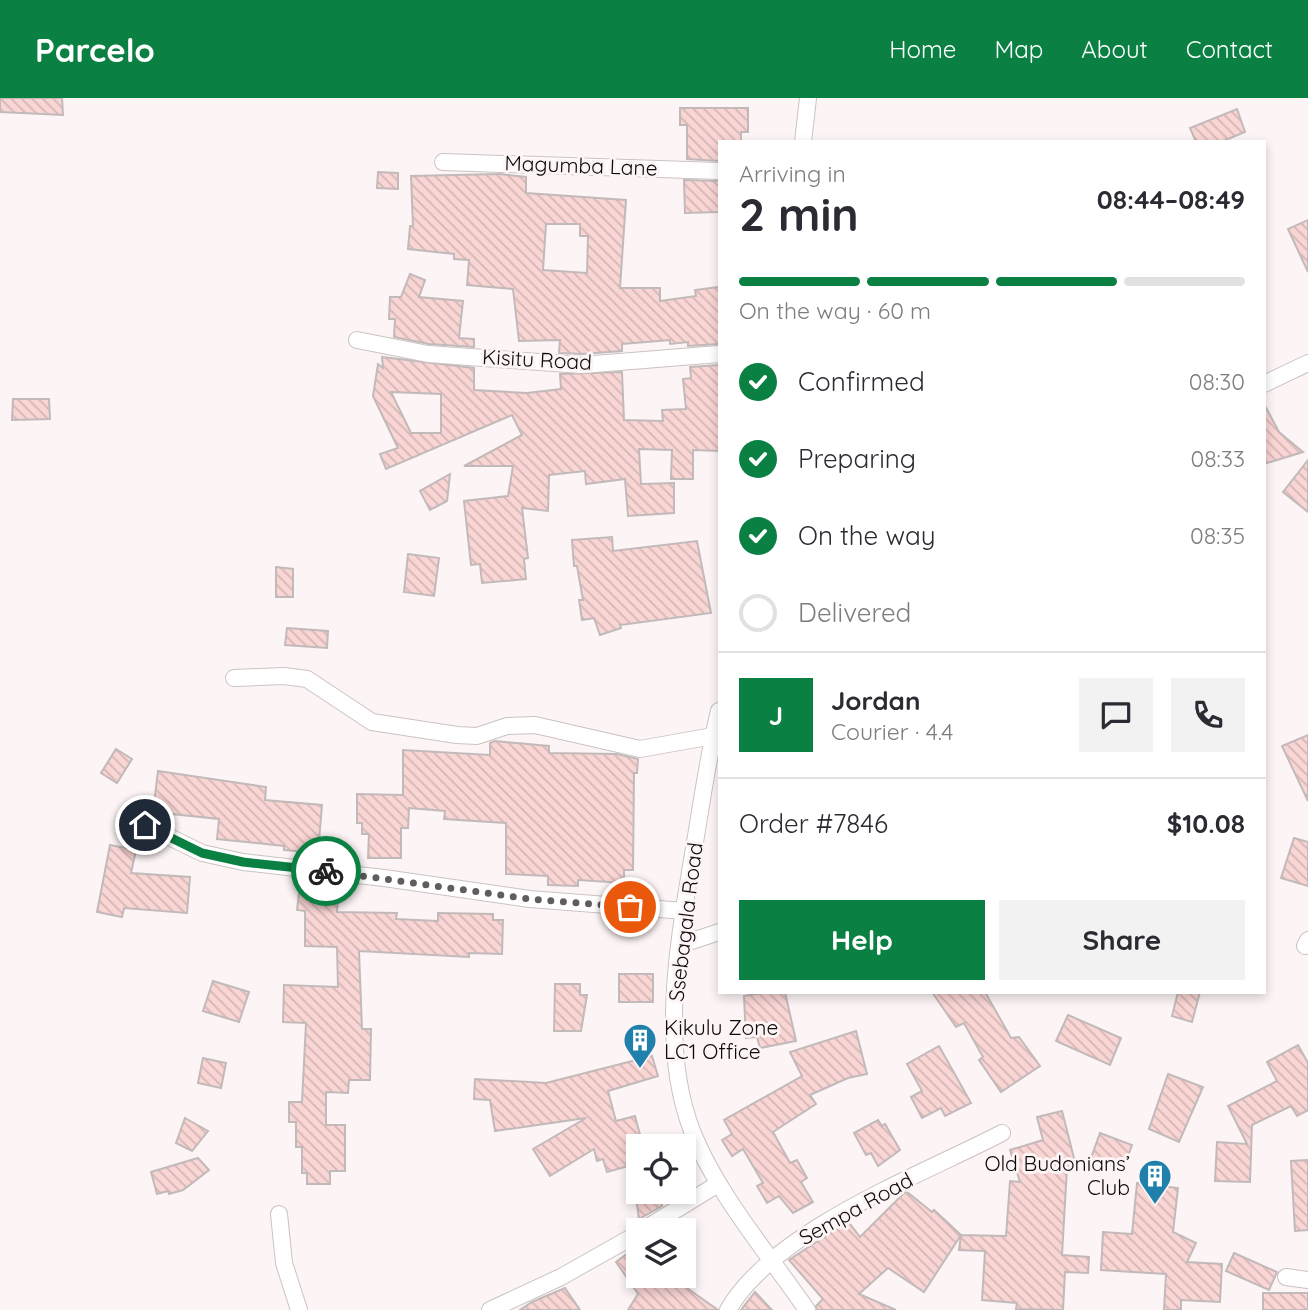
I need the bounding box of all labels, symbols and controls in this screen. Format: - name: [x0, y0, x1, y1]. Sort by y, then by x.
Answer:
- text: Parcelo: [35, 29, 155, 70]
- text: Home: [889, 34, 956, 64]
- text: Map: [994, 34, 1043, 64]
- text: About: [1081, 34, 1148, 64]
- text: Contact: [1186, 34, 1273, 64]
- street label: Magumba Lane: [504, 149, 658, 181]
- text: Arriving in: [739, 159, 846, 188]
- text: 08:44–08:49: [1097, 183, 1245, 216]
- text: 2 min: [739, 185, 859, 243]
- text: On the way · 60 m: [739, 296, 931, 325]
- street label: Kisitu Road: [481, 343, 593, 375]
- icon: check: [739, 363, 777, 401]
- text: Confirmed: [798, 365, 925, 398]
- text: 08:30: [1189, 367, 1245, 396]
- icon: check: [739, 440, 777, 478]
- text: Preparing: [798, 442, 916, 475]
- text: 08:33: [1190, 444, 1245, 473]
- icon: check: [739, 517, 777, 555]
- text: On the way: [798, 519, 936, 552]
- text: 08:35: [1190, 521, 1245, 550]
- text: Delivered: [798, 596, 911, 629]
- button: chat: [1079, 678, 1153, 752]
- button: phone: [1171, 678, 1245, 752]
- text: Jordan: [831, 684, 920, 717]
- text: J: [769, 699, 783, 732]
- text: Courier · 4.4: [831, 717, 953, 746]
- pin: [115, 795, 175, 855]
- icon: home: [126, 806, 164, 844]
- text: Order #7846: [739, 807, 888, 840]
- text: $10.08: [1167, 807, 1245, 840]
- courier: [291, 836, 361, 906]
- street label: Ssebagala Road: [662, 841, 708, 1003]
- icon: bike: [307, 852, 345, 890]
- pin: [600, 877, 660, 937]
- icon: bag: [611, 888, 649, 926]
- button: Help: [739, 900, 985, 980]
- button: Share: [999, 900, 1245, 980]
- place label: Kikulu Zone LC1 Office: [664, 1014, 778, 1064]
- building icon: Kikulu Zone LC1 Office: [621, 1021, 659, 1070]
- map controls: [626, 1134, 696, 1288]
- button: locate: [626, 1134, 696, 1204]
- place label: Old Budonians’ Club: [984, 1150, 1130, 1200]
- building icon: Old Budonians’ Club: [1136, 1157, 1174, 1206]
- street label: Sempa Road: [794, 1166, 917, 1250]
- button: layers: [626, 1218, 696, 1288]

